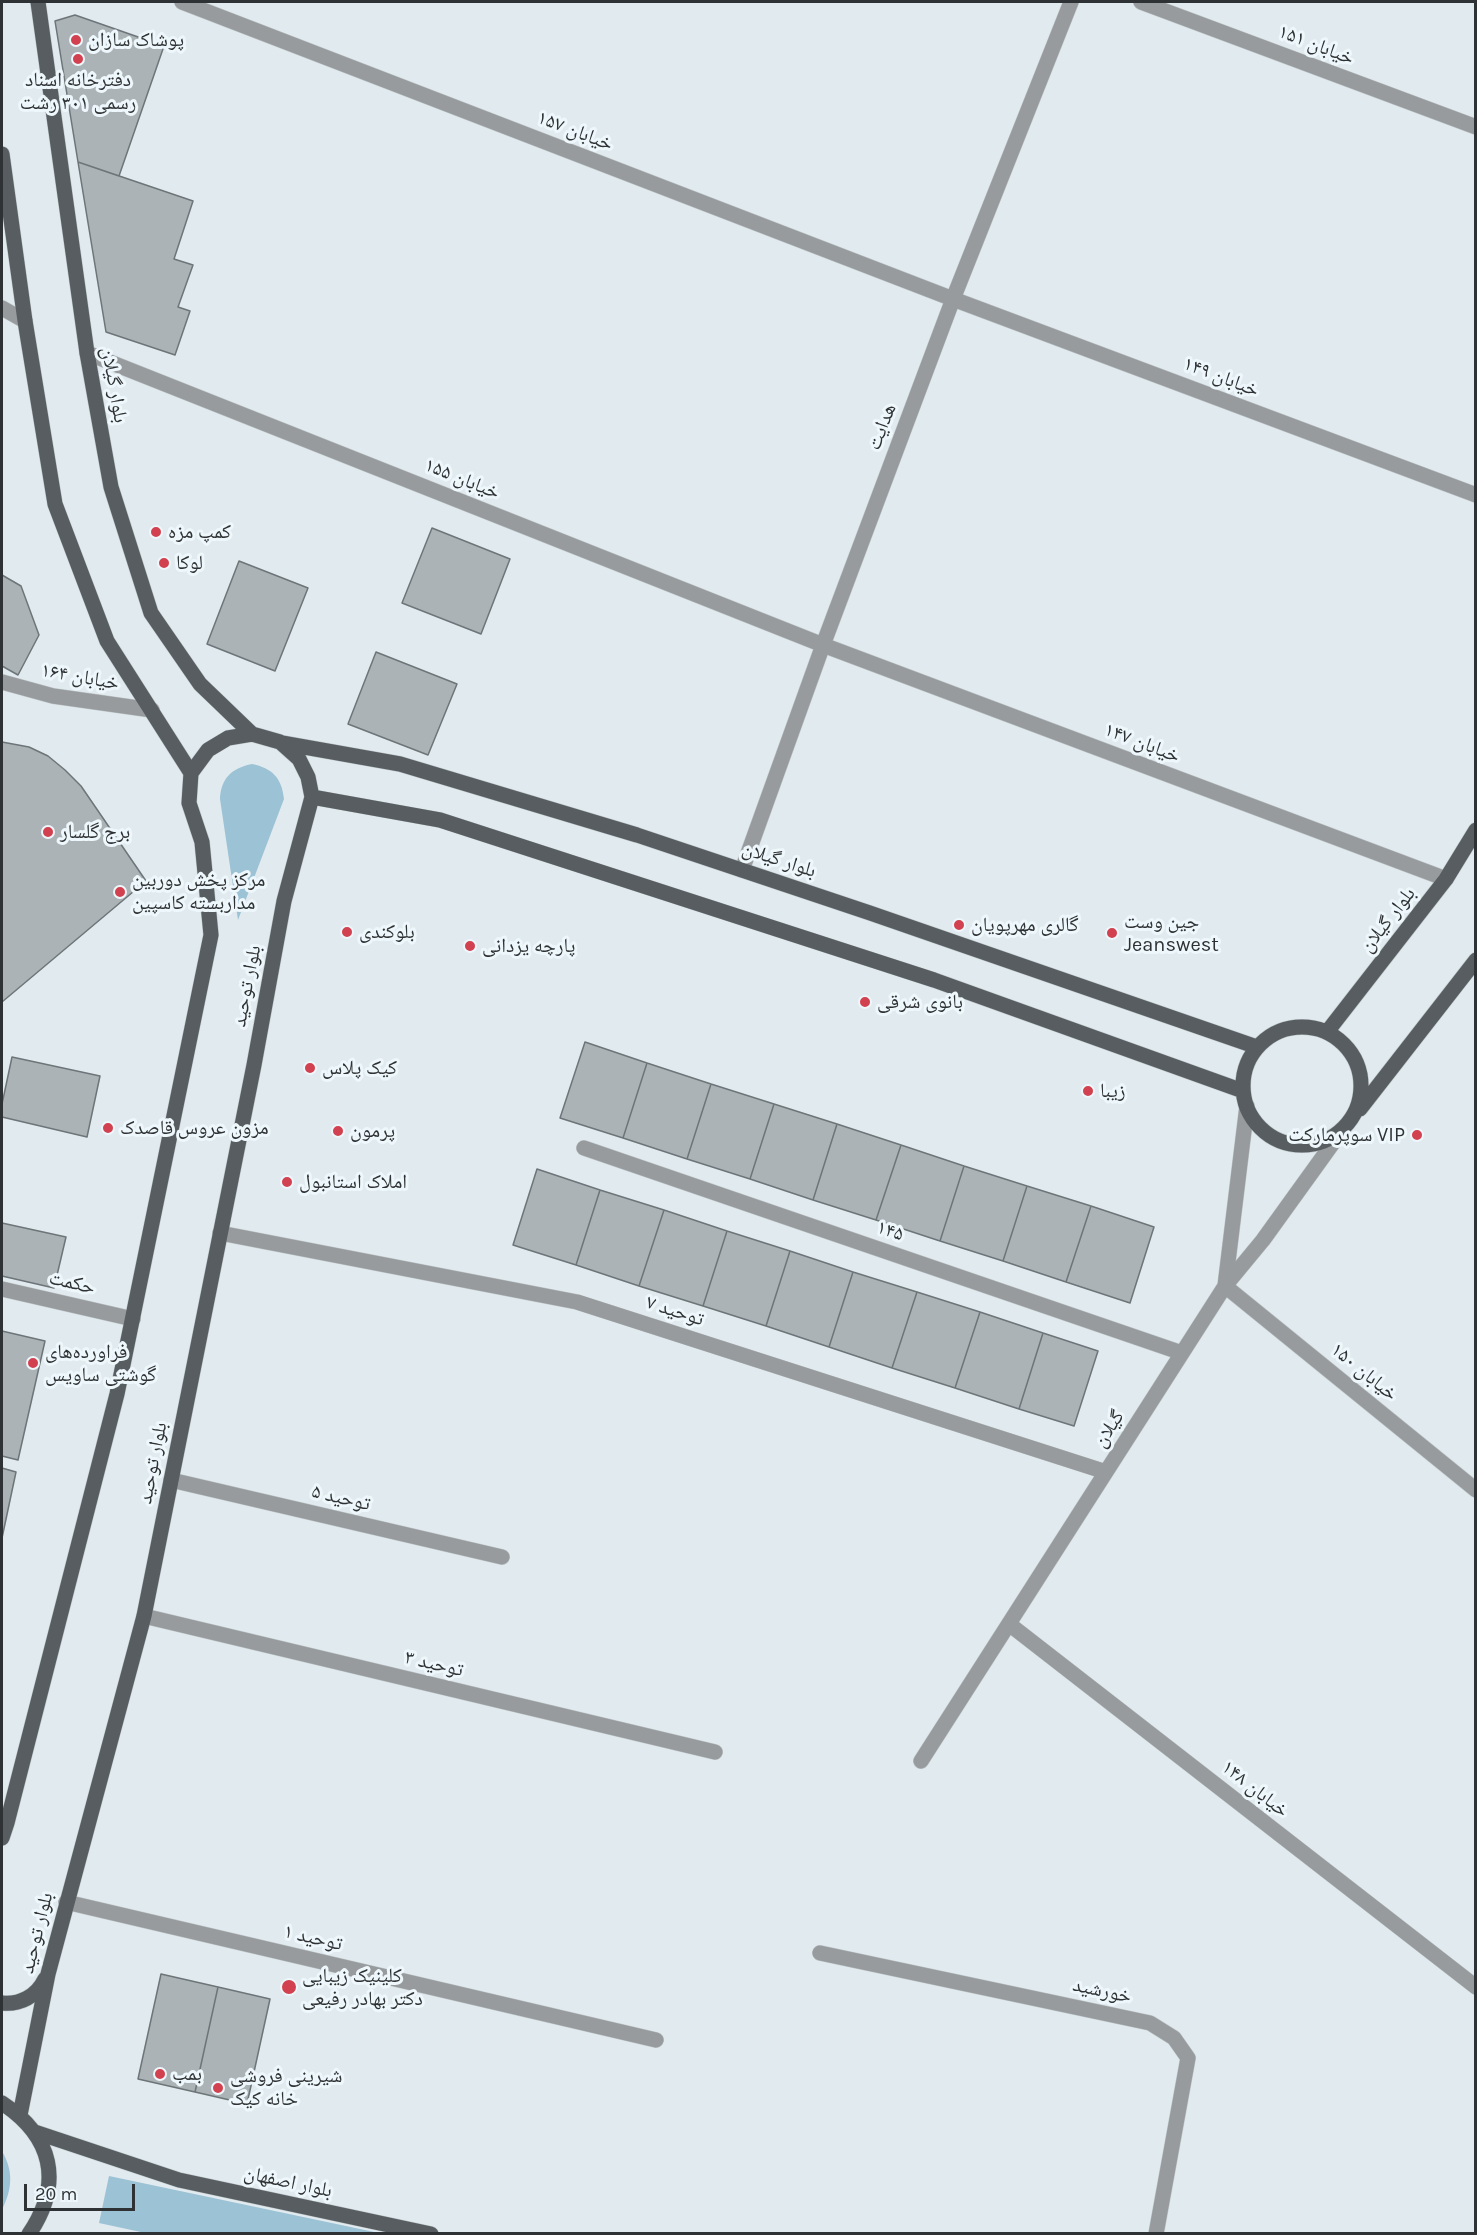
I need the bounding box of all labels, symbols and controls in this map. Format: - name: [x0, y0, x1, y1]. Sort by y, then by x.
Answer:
- street label: خیابان ۱۵۱: [1275, 20, 1357, 70]
- place label: پوشاک سازان: [88, 28, 184, 52]
- marker: پوشاک سازان: [69, 33, 83, 47]
- marker: دفترخانه اسناد رسمی ٣٠١ رشت: [71, 52, 85, 66]
- place label: دفترخانه اسناد رسمی ٣٠١ رشت: [20, 68, 136, 115]
- street label: خیابان ۱۵۷: [534, 106, 616, 156]
- street label: بلوار گیلان: [96, 345, 132, 425]
- street label: خیابان ۱۴۹: [1180, 352, 1262, 402]
- street label: هدایت: [862, 400, 902, 454]
- street label: خیابان ۱۵۵: [421, 453, 503, 505]
- place label: کمپ مزه: [168, 520, 231, 544]
- marker: کمپ مزه: [149, 525, 163, 539]
- place label: لوکا: [176, 551, 203, 575]
- marker: لوکا: [157, 556, 171, 570]
- street label: ۱۶۴ خیابان: [39, 658, 121, 696]
- street label: خیابان ۱۴۷: [1101, 718, 1183, 768]
- place label: برج گلسار: [60, 820, 130, 844]
- marker: برج گلسار: [41, 825, 55, 839]
- street label: بلوار گیلان: [739, 837, 819, 883]
- place label: مرکز پخش دوربین مداربسته کاسپین: [132, 868, 265, 915]
- street label: بلوار گیلان: [1355, 883, 1421, 957]
- marker: مرکز پخش دوربین مداربسته کاسپین: [113, 885, 127, 899]
- place label: جین وست Jeanswest: [1124, 910, 1219, 957]
- place label: گالری مهرپویان: [971, 913, 1078, 937]
- marker: گالری مهرپویان: [952, 918, 966, 932]
- place label: بلوکندی: [359, 920, 415, 944]
- marker: بلوکندی: [340, 925, 354, 939]
- marker: جین وست Jeanswest: [1105, 926, 1119, 940]
- place label: پارچه یزدانی: [482, 934, 575, 958]
- marker: پارچه یزدانی: [463, 939, 477, 953]
- street label: بلوار توحید: [227, 943, 267, 1029]
- place label: بانوی شرقی: [877, 990, 963, 1014]
- marker: بانوی شرقی: [858, 995, 872, 1009]
- place label: کیک پلاس: [322, 1056, 397, 1080]
- marker: کیک پلاس: [303, 1061, 317, 1075]
- place label: زیبا: [1100, 1079, 1125, 1103]
- marker: زیبا: [1081, 1084, 1095, 1098]
- place label: مزون عروس قاصدک: [120, 1116, 269, 1140]
- place label: پرمون: [350, 1119, 395, 1143]
- marker: مزون عروس قاصدک: [101, 1121, 115, 1135]
- place label: سوپرمارکت VIP: [1288, 1123, 1405, 1147]
- marker: پرمون: [331, 1124, 345, 1138]
- marker: سوپرمارکت VIP: [1410, 1128, 1424, 1142]
- place label: املاک استانبول: [299, 1170, 407, 1194]
- marker: املاک استانبول: [280, 1175, 294, 1189]
- street label: ۱۴۵: [873, 1215, 907, 1247]
- street label: حکمت: [47, 1266, 97, 1300]
- street label: توحید ۷: [643, 1290, 707, 1332]
- street label: خیابان ۱۵۰: [1326, 1338, 1402, 1406]
- place label: فراورده‌های گوشتی ساویس: [45, 1340, 156, 1387]
- marker: فراورده‌های گوشتی ساویس: [26, 1356, 40, 1370]
- street label: گیلان: [1088, 1406, 1130, 1452]
- street label: بلوار توحید: [133, 1420, 173, 1506]
- street label: توحید ۵: [309, 1480, 373, 1516]
- street label: توحید ۳: [402, 1646, 466, 1682]
- street label: خیابان ۱۴۸: [1217, 1755, 1293, 1823]
- street label: بلوار توحید: [15, 1890, 59, 1976]
- street label: توحید ۱: [281, 1920, 345, 1956]
- place label: کلینیک زیبایی دکتر بهادر رفیعی: [302, 1964, 423, 2011]
- street label: خورشید: [1070, 1973, 1134, 2009]
- marker: کلینیک زیبایی دکتر بهادر رفیعی: [280, 1978, 298, 1996]
- place label: بمب: [172, 2062, 202, 2086]
- place label: شیرینی فروشی خانه کیک: [230, 2064, 342, 2111]
- marker: بمب: [153, 2067, 167, 2081]
- marker: شیرینی فروشی خانه کیک: [211, 2081, 225, 2095]
- street label: بلوار اصفهان: [242, 2161, 334, 2203]
- scale bar: [27, 2172, 138, 2210]
- text: 20 m: [35, 2183, 77, 2205]

